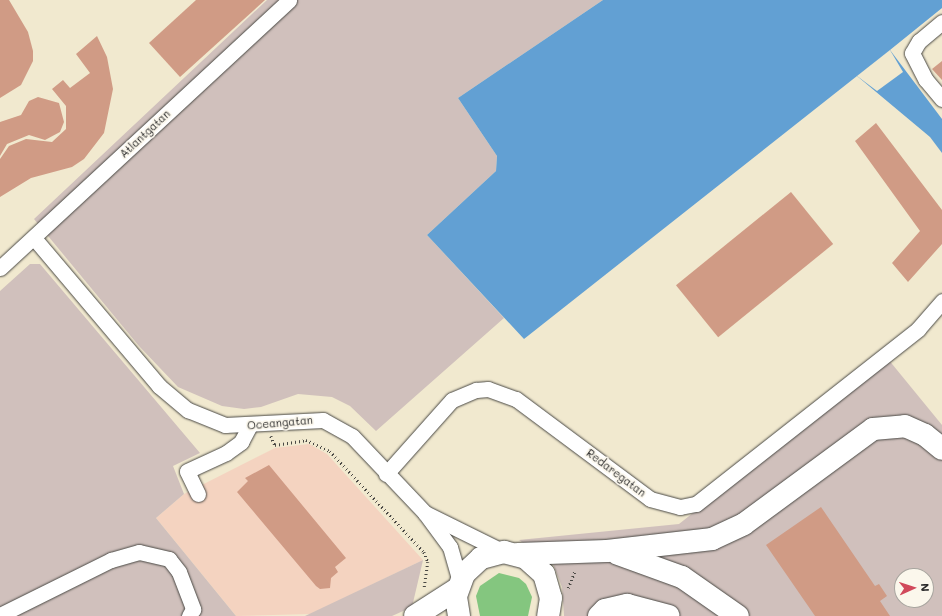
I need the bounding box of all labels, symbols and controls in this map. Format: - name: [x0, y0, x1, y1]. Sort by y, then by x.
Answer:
- street label: Atlantgatan: [117, 107, 173, 161]
- street label: Oceangatan: [247, 414, 313, 432]
- street label: Redaregatan: [584, 446, 648, 500]
- north arrow: [894, 568, 934, 608]
- text: N: [918, 583, 933, 592]

